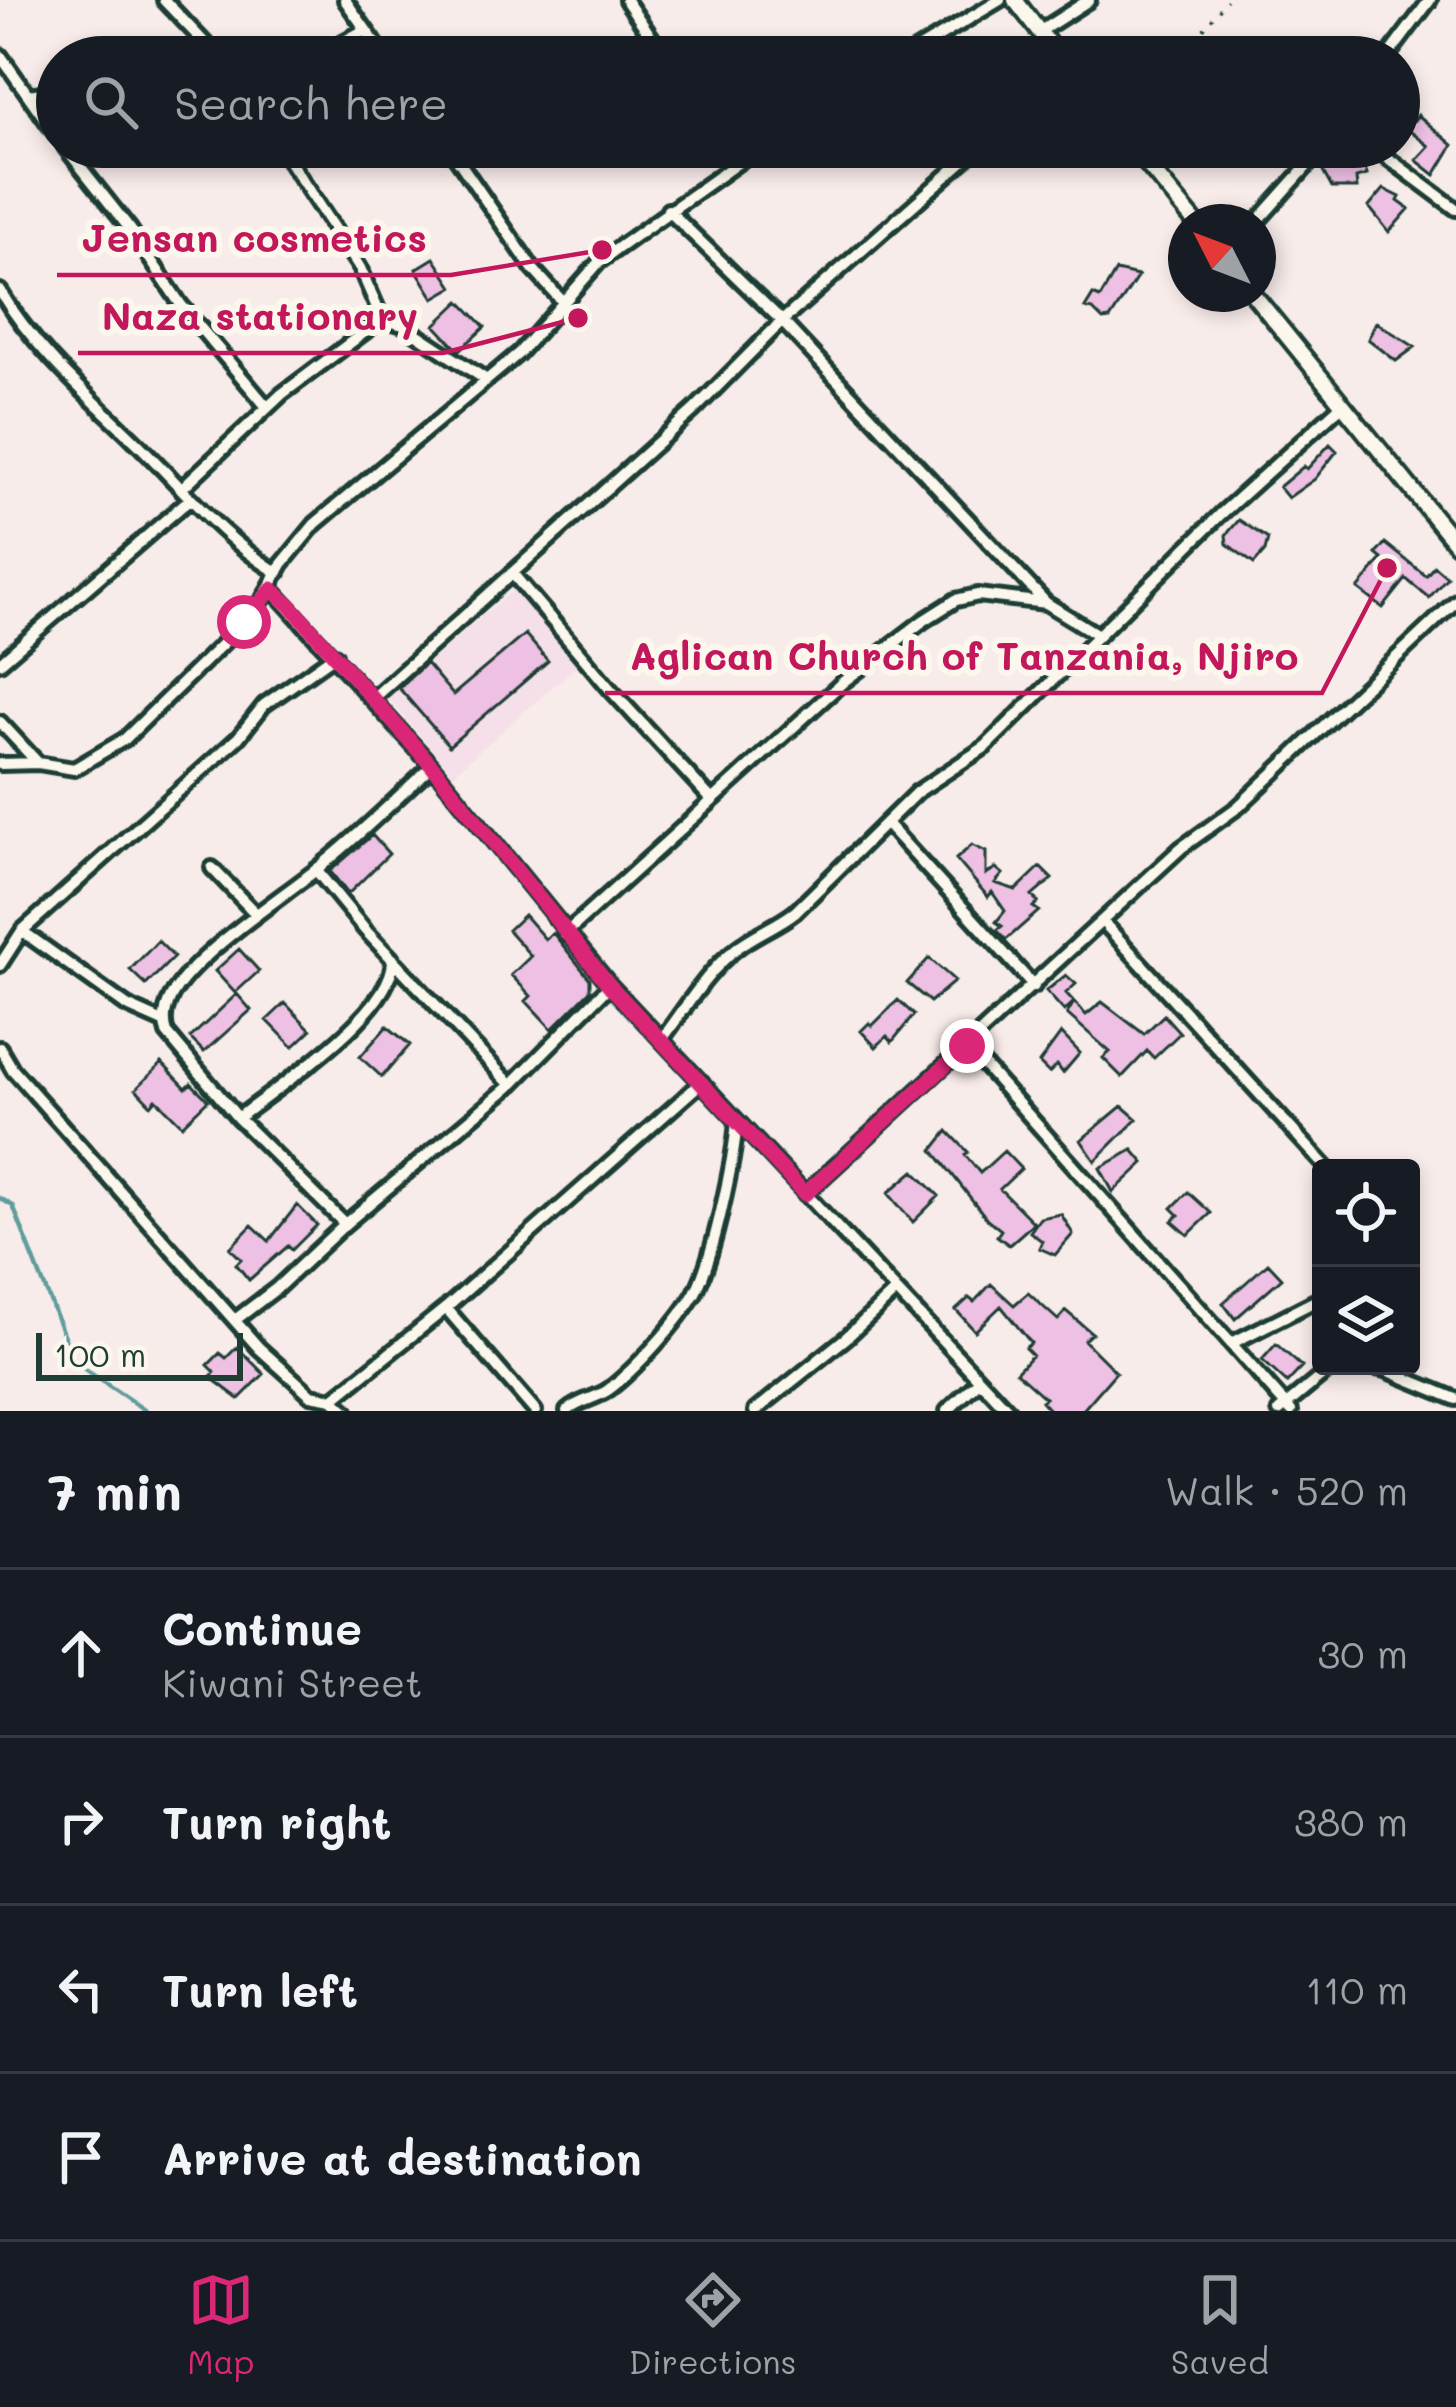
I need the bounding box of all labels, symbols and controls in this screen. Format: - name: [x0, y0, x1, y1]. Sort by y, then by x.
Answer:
- search box: [36, 36, 1420, 168]
- icon: search: [78, 69, 144, 135]
- text: Search here: [174, 73, 448, 131]
- callout: Jensan cosmetics: [57, 200, 451, 275]
- north arrow: [1168, 204, 1276, 312]
- text: Jensan cosmetics: [81, 211, 427, 262]
- callout: Naza stationary: [78, 278, 443, 353]
- text: Naza stationary: [102, 289, 418, 340]
- route start: [217, 595, 271, 649]
- callout: Aglican Church of Tanzania, Njiro: [605, 618, 1322, 693]
- text: Aglican Church of Tanzania, Njiro: [630, 629, 1298, 680]
- route end: [940, 1019, 994, 1073]
- map controls: [1312, 1159, 1420, 1375]
- button: locate: [1312, 1159, 1420, 1267]
- button: layers: [1312, 1267, 1420, 1375]
- scale bar: [36, 1327, 243, 1380]
- text: 100 m: [54, 1332, 146, 1375]
- text: 7 min: [48, 1456, 182, 1523]
- text: Walk · 520 m: [1165, 1464, 1408, 1515]
- text: Continue: [162, 1598, 362, 1656]
- icon: ahead: [48, 1620, 114, 1686]
- text: 30 m: [1318, 1627, 1408, 1678]
- text: Kiwani Street: [162, 1656, 422, 1707]
- icon: right: [48, 1788, 114, 1854]
- text: Turn right: [162, 1792, 391, 1850]
- text: 380 m: [1294, 1795, 1408, 1846]
- icon: left: [48, 1956, 114, 2022]
- text: Turn left: [162, 1960, 358, 2018]
- text: 110 m: [1306, 1963, 1408, 2014]
- icon: arrive: [48, 2124, 114, 2190]
- text: Arrive at destination: [162, 2128, 642, 2186]
- tab: Map: [187, 2267, 254, 2382]
- tab: Directions: [629, 2267, 796, 2382]
- tab: Saved: [1171, 2267, 1269, 2382]

